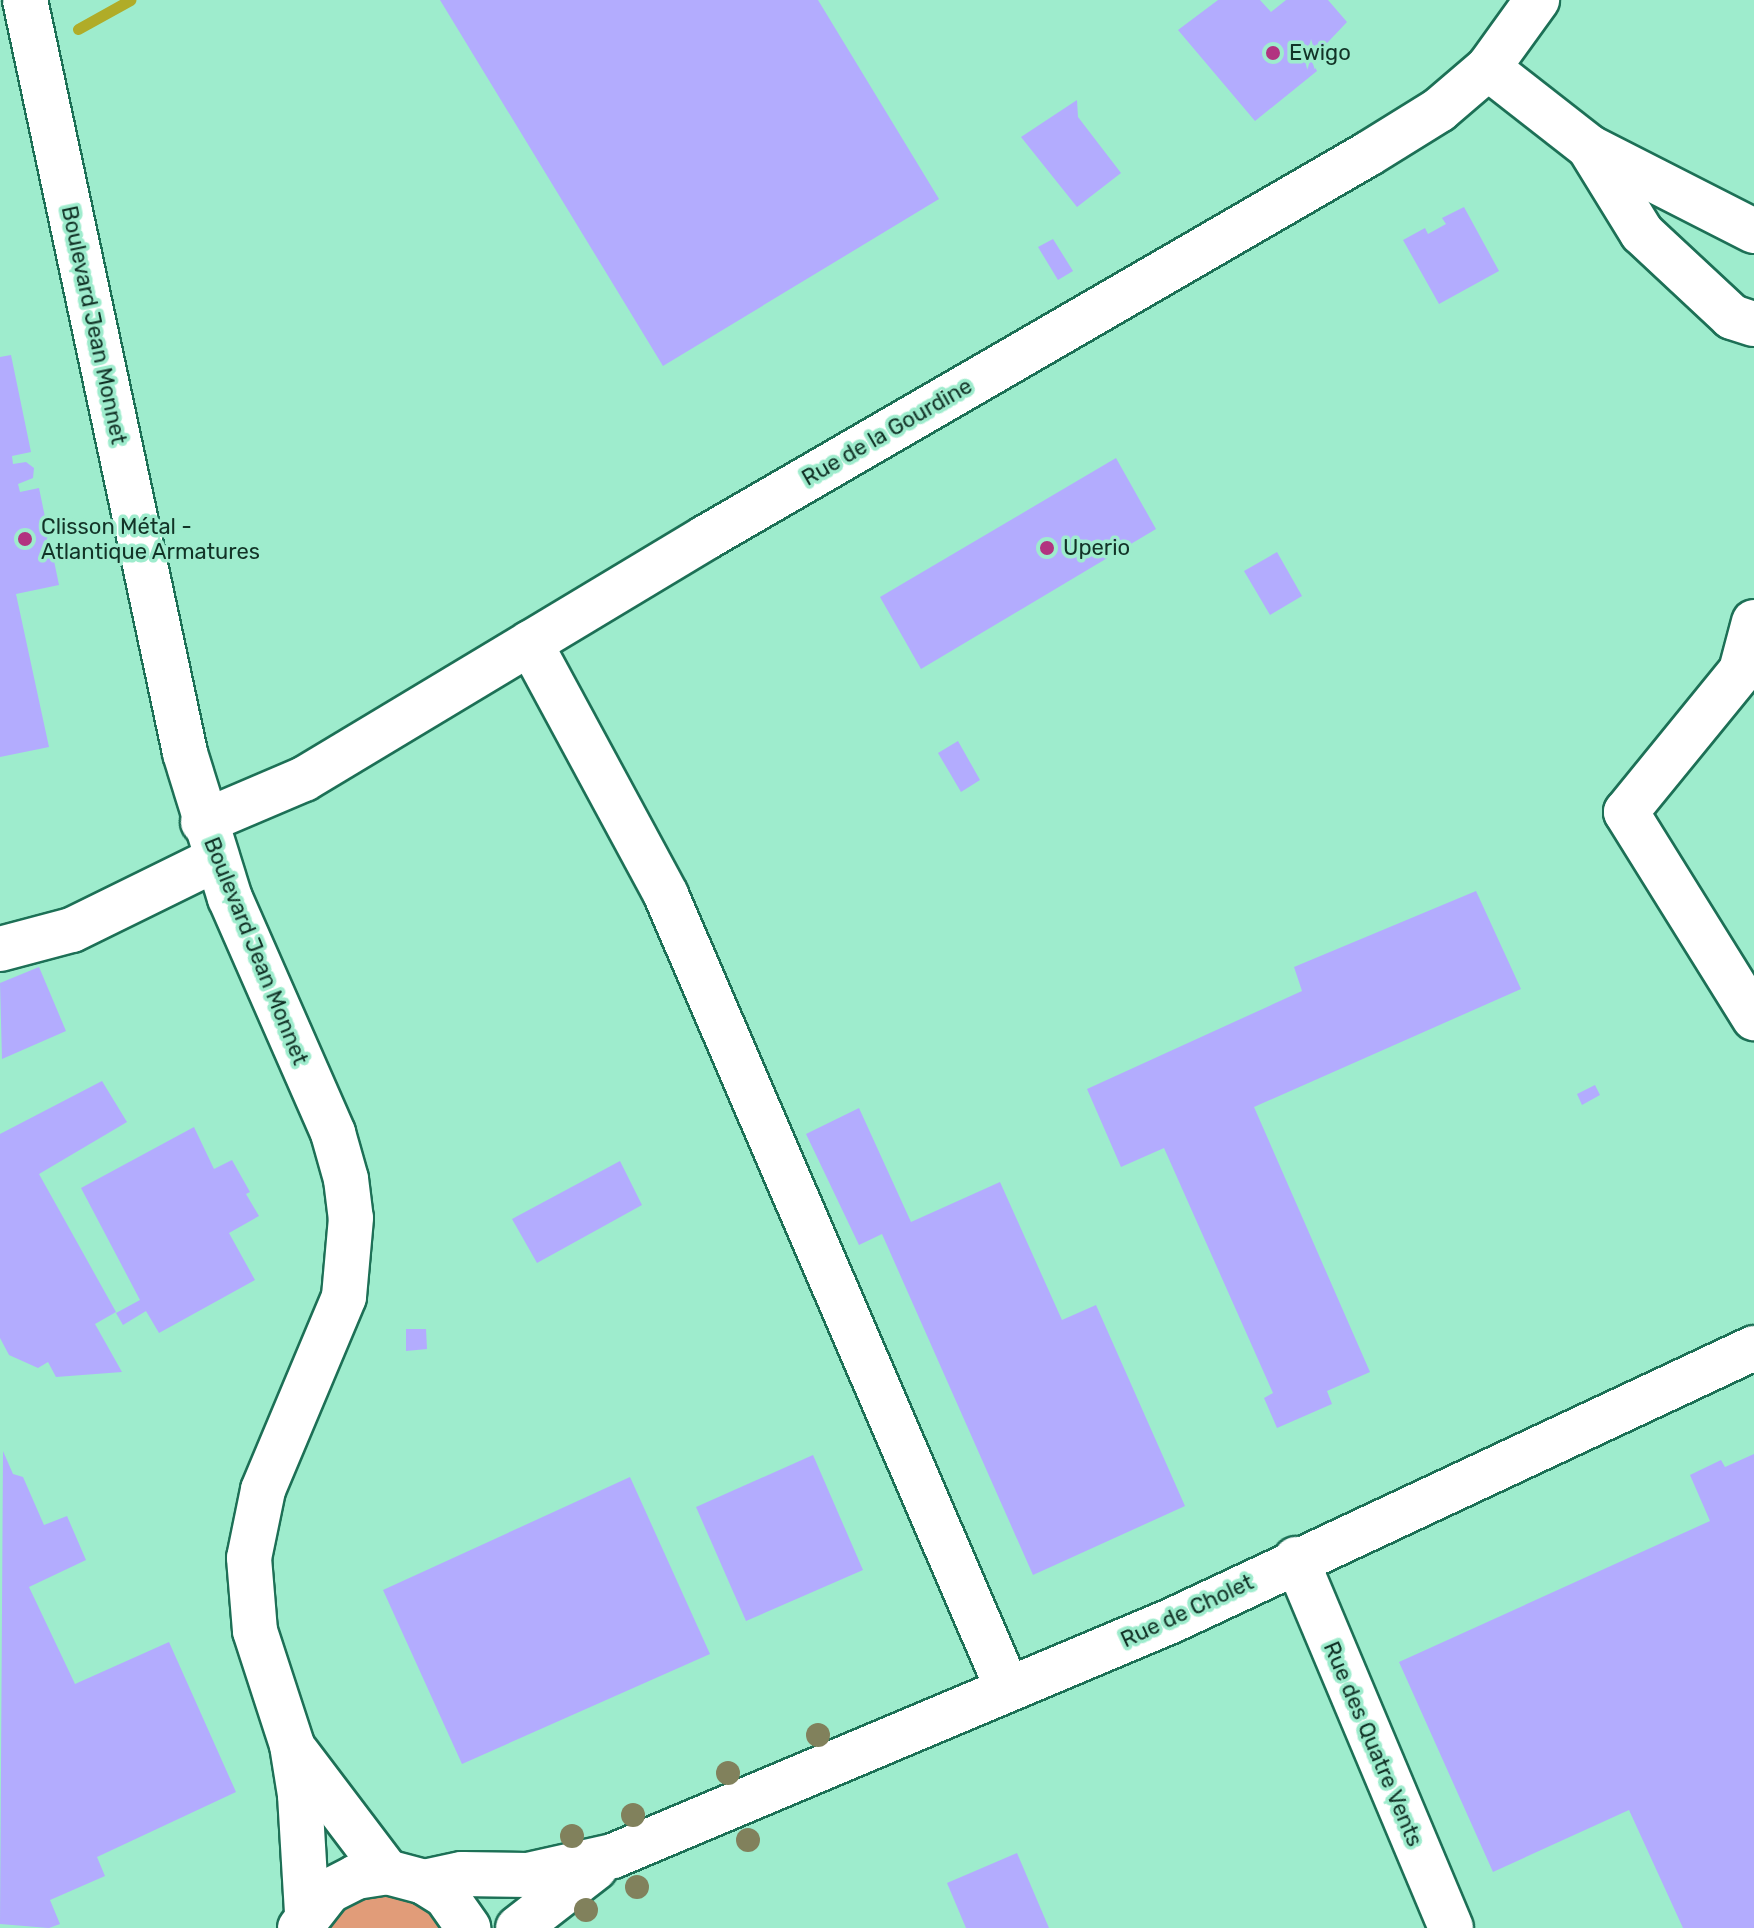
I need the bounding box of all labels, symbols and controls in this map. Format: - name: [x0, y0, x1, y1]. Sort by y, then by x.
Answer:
- place label: Ewigo: [1289, 40, 1351, 66]
- marker: Ewigo: [1264, 44, 1282, 62]
- street label: Boulevard Jean Monnet: [56, 203, 132, 447]
- street label: Rue de la Gourdine: [797, 373, 977, 491]
- place label: Clisson Métal - Atlantique Armatures: [41, 513, 261, 564]
- marker: Clisson Métal - Atlantique Armatures: [16, 530, 34, 548]
- place label: Uperio: [1063, 535, 1130, 561]
- marker: Uperio: [1038, 539, 1056, 557]
- street label: Boulevard Jean Monnet: [198, 833, 314, 1069]
- street label: Rue de Cholet: [1117, 1569, 1257, 1653]
- street label: Rue des Quatre Vents: [1318, 1637, 1428, 1851]

